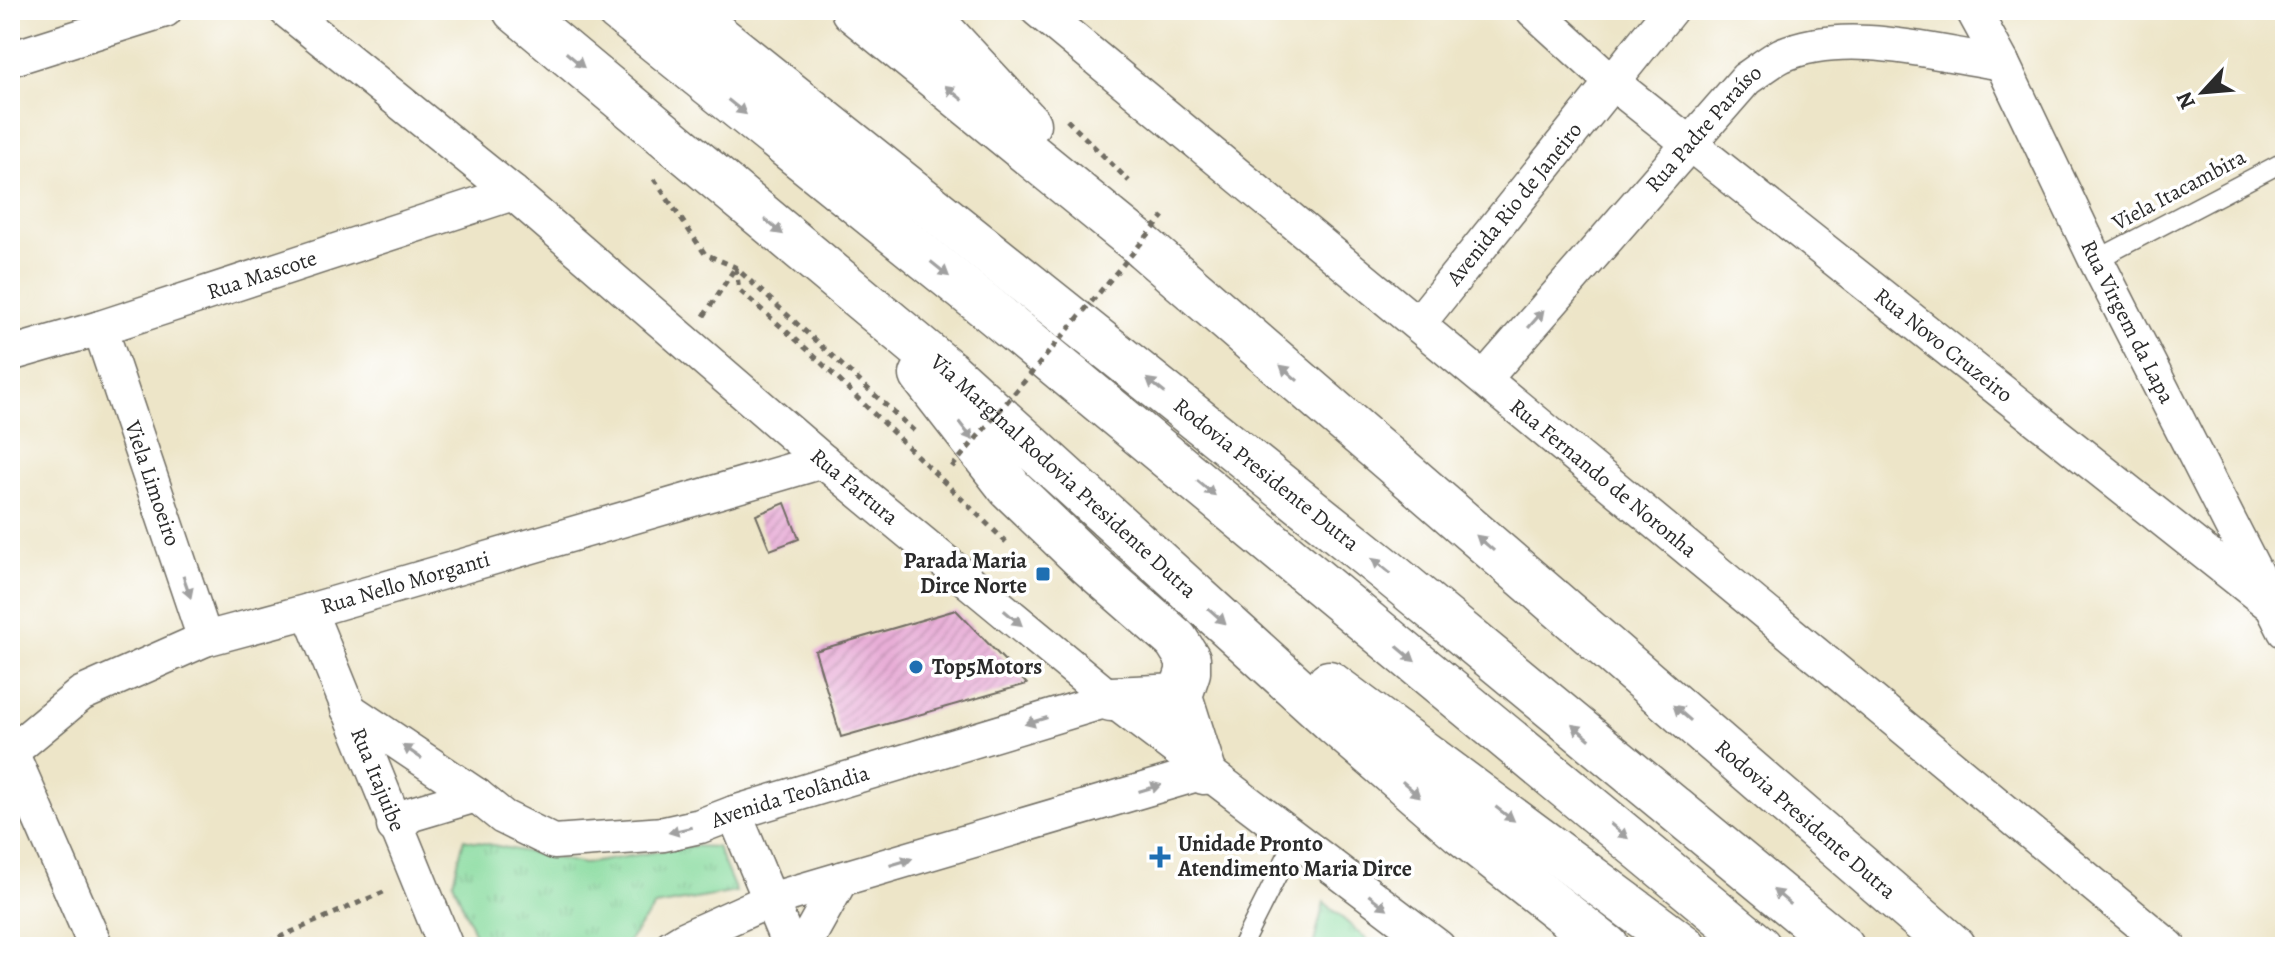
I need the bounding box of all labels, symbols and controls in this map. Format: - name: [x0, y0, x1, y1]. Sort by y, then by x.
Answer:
- one-way arrow: [565, 51, 585, 68]
- north arrow: [2163, 52, 2243, 132]
- street label: Rua Padre Paraíso: [1639, 58, 1768, 199]
- one-way arrow: [944, 85, 964, 102]
- text: N: [2169, 87, 2203, 114]
- one-way arrow: [727, 98, 748, 115]
- street label: Avenida Rio de Janeiro: [1439, 116, 1589, 293]
- street label: Viela Itacambira: [2106, 142, 2252, 238]
- one-way arrow: [764, 218, 785, 235]
- street label: Rua Virgem da Lapa: [2074, 235, 2182, 409]
- street label: Rua Mascote: [203, 243, 321, 307]
- one-way arrow: [930, 261, 950, 277]
- street label: Rua Novo Cruzeiro: [1868, 281, 2019, 410]
- one-way arrow: [1527, 310, 1545, 329]
- street label: Via Marginal Rodovia Presidente Dutra: [923, 347, 1204, 606]
- one-way arrow: [1279, 365, 1299, 382]
- one-way arrow: [1146, 378, 1166, 395]
- street label: Rodovia Presidente Dutra: [1167, 391, 1366, 559]
- street label: Rua Fernando de Noronha: [1503, 392, 1704, 565]
- street label: Viela Limoeiro: [117, 416, 188, 550]
- one-way arrow: [957, 421, 973, 441]
- street label: Rua Fartura: [804, 442, 905, 533]
- one-way arrow: [1195, 479, 1215, 496]
- one-way arrow: [1476, 535, 1496, 552]
- street label: Rua Nello Morganti: [317, 544, 493, 622]
- place label: Parada Maria Dirce Norte: [903, 546, 1027, 601]
- one-way arrow: [1371, 558, 1391, 575]
- marker: Parada Maria Dirce Norte: [1034, 565, 1052, 583]
- one-way arrow: [182, 575, 194, 599]
- one-way arrow: [1207, 607, 1226, 625]
- one-way arrow: [1003, 609, 1023, 626]
- one-way arrow: [1395, 645, 1415, 662]
- place label: Top5Motors: [932, 652, 1042, 682]
- marker: Top5Motors: [907, 658, 925, 676]
- one-way arrow: [1672, 705, 1692, 722]
- one-way arrow: [1024, 715, 1048, 728]
- street label: Rua Itajuibe: [343, 723, 412, 836]
- one-way arrow: [1572, 724, 1592, 741]
- street label: Rodovia Presidente Dutra: [1709, 733, 1903, 907]
- one-way arrow: [402, 745, 423, 760]
- street label: Avenida Teolândia: [706, 758, 874, 836]
- one-way arrow: [1401, 780, 1421, 797]
- one-way arrow: [1139, 781, 1163, 794]
- one-way arrow: [1495, 806, 1516, 822]
- one-way arrow: [1609, 822, 1629, 839]
- one-way arrow: [668, 825, 693, 837]
- place label: Unidade Pronto Atendimento Maria Dirce: [1177, 829, 1412, 884]
- marker: Unidade Pronto Atendimento Maria Dirce: [1149, 846, 1171, 868]
- one-way arrow: [889, 855, 913, 868]
- one-way arrow: [1772, 889, 1792, 906]
- one-way arrow: [1368, 894, 1388, 910]

